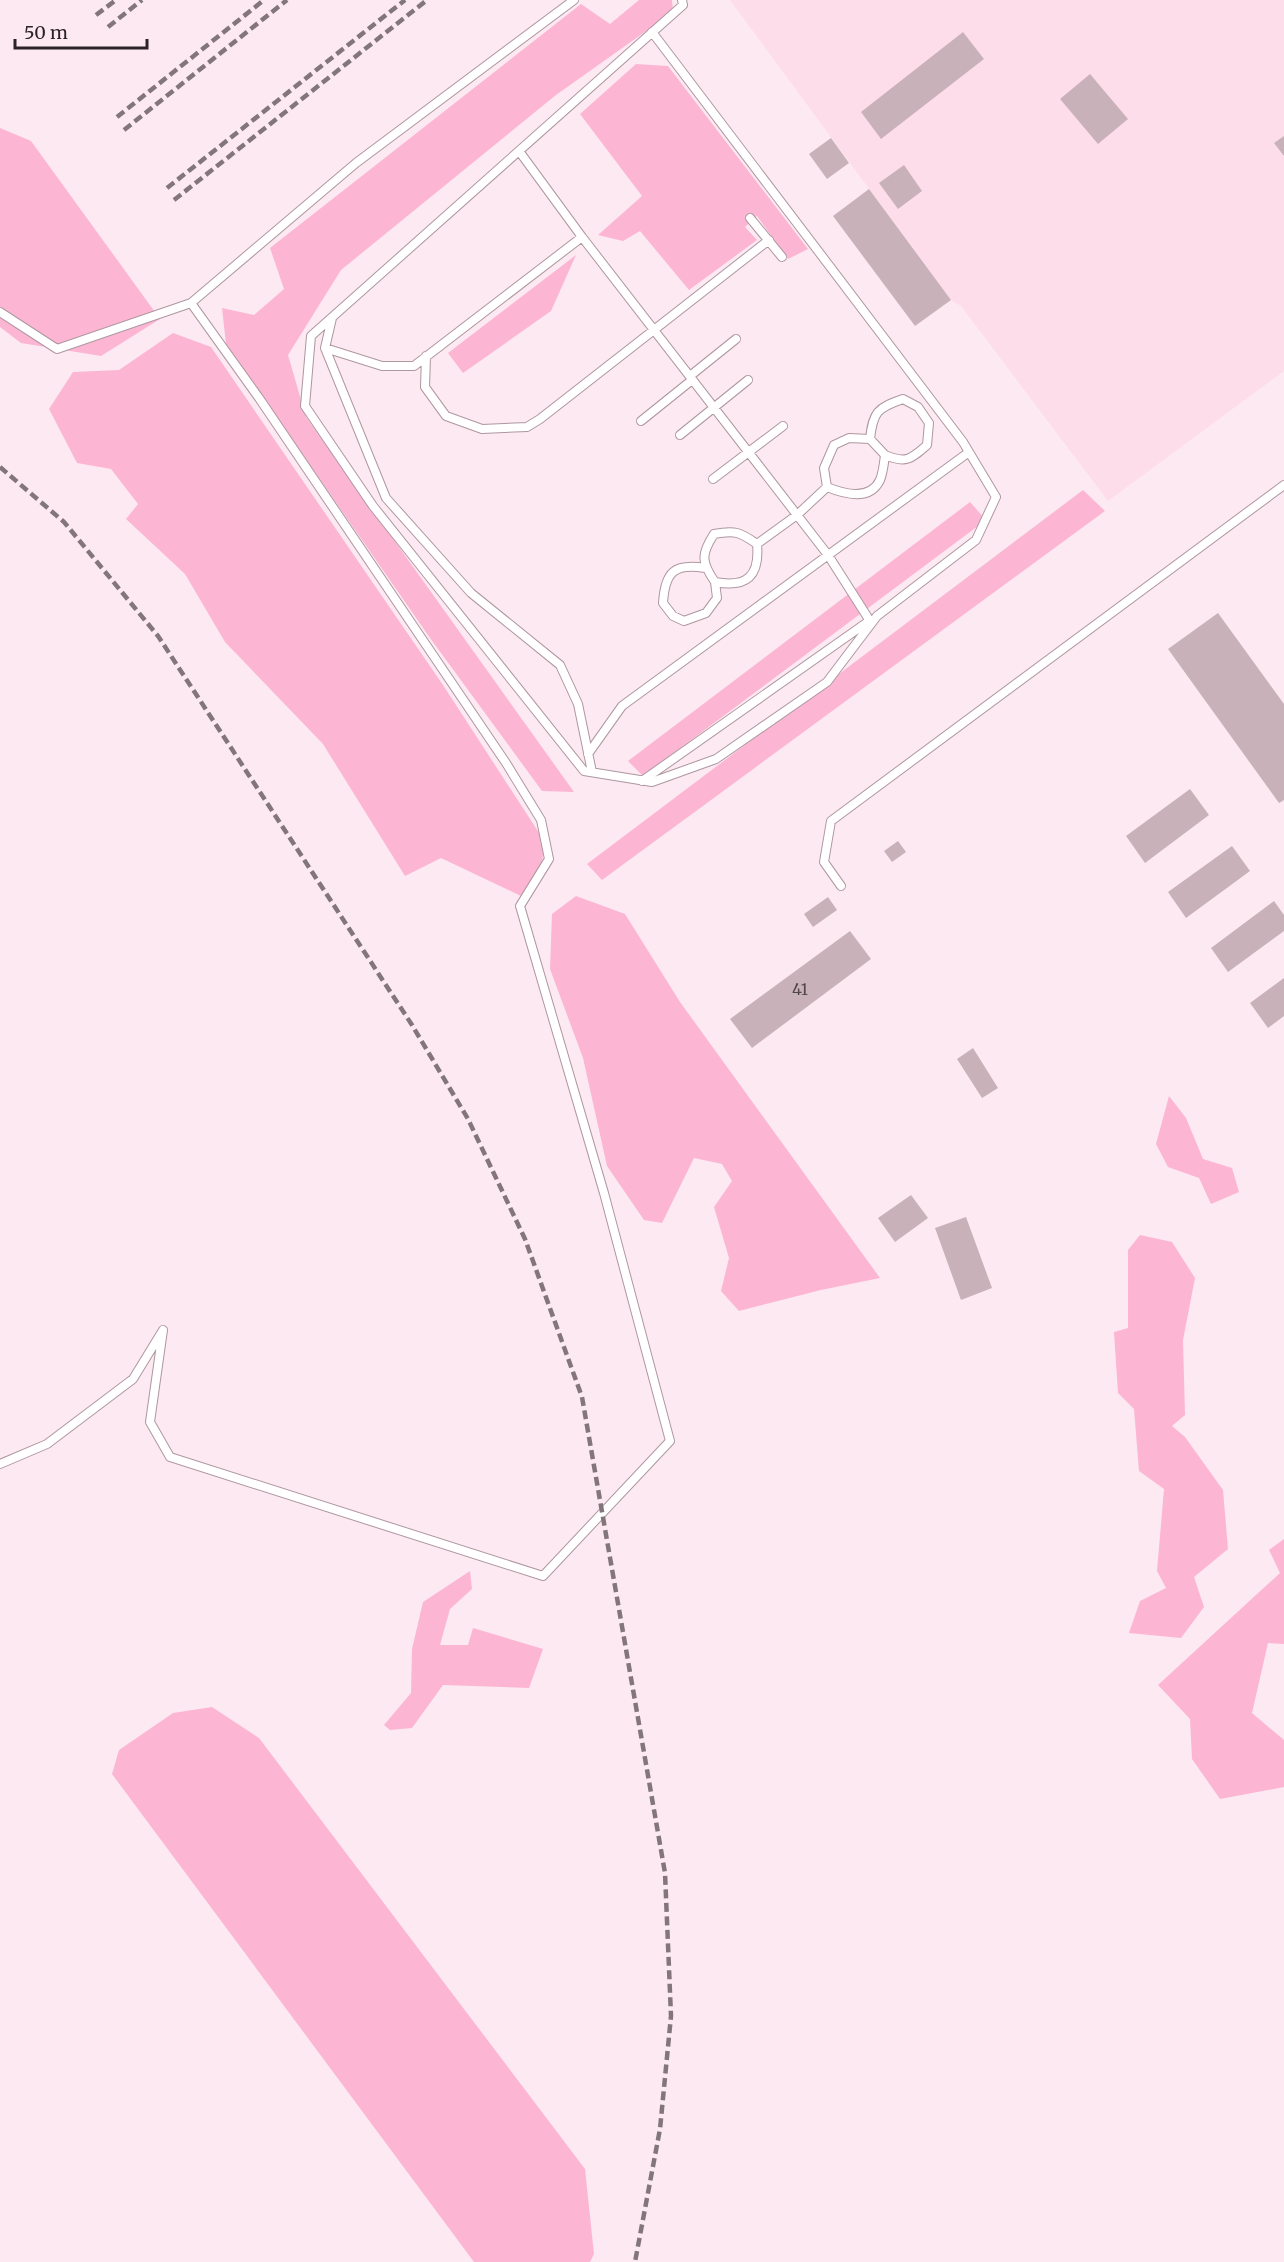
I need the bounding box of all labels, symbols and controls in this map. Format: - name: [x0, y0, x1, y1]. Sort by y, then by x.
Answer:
- scale bar: [15, 12, 147, 50]
- text: 50 m: [24, 21, 68, 44]
- house number: 41: [792, 979, 808, 999]

